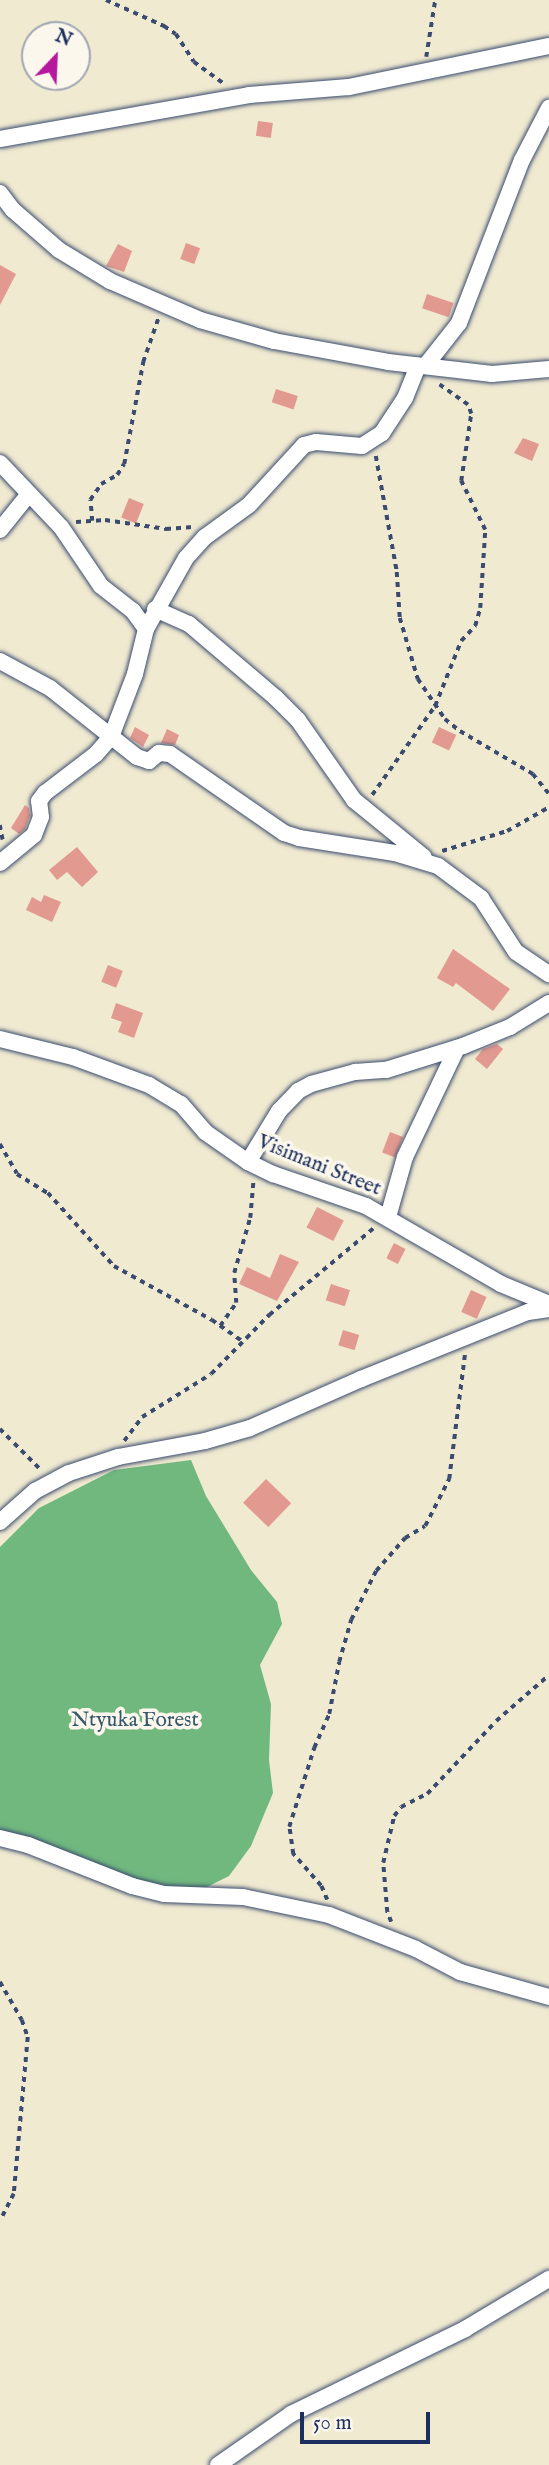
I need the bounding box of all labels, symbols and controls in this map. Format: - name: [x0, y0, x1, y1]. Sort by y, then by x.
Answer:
- north arrow: [21, 21, 91, 91]
- text: N: [51, 24, 76, 53]
- street label: Visimani Street: [253, 1130, 385, 1202]
- park label: Ntyuka Forest: [71, 1708, 199, 1734]
- scale bar: [304, 2398, 434, 2442]
- text: 50 m: [313, 2410, 352, 2437]

